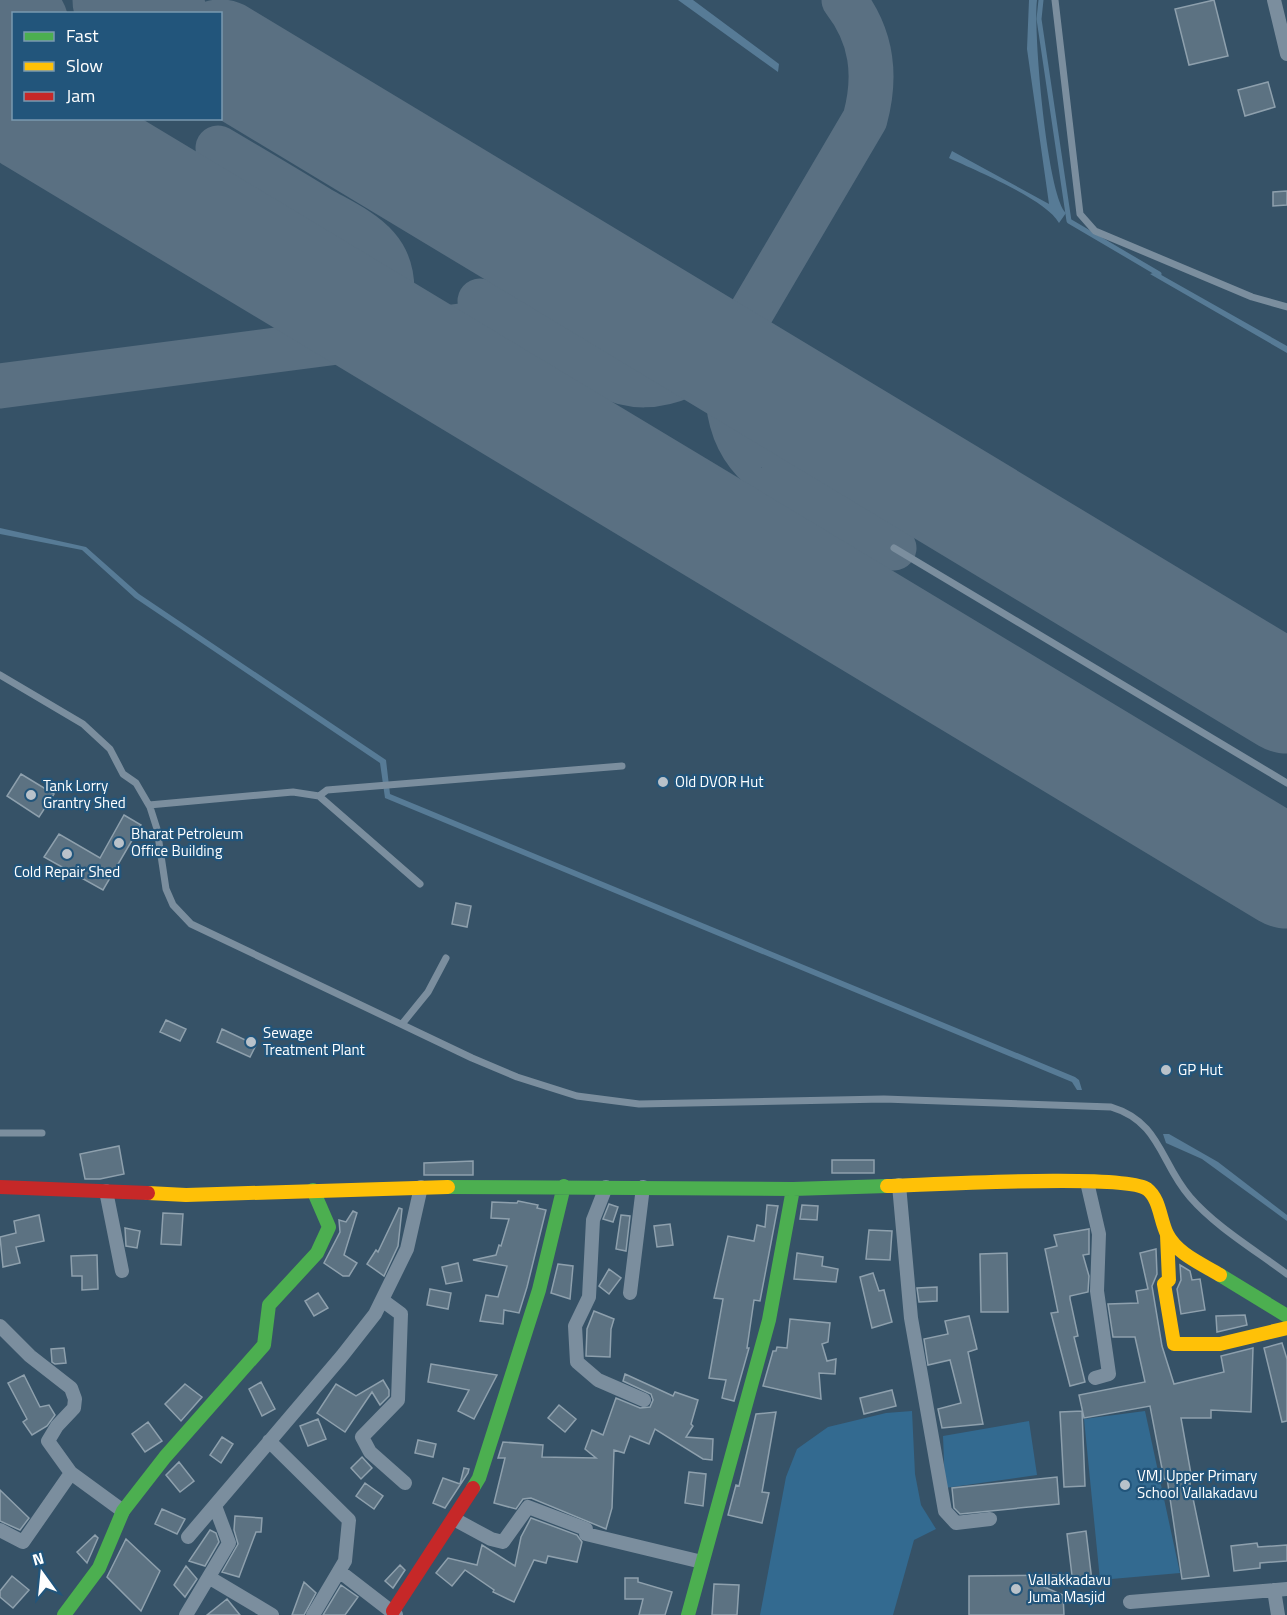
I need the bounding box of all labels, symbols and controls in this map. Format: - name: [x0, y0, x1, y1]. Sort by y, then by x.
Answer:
- legend: [12, 12, 222, 120]
- text: Fast: [66, 22, 99, 49]
- text: Slow: [66, 52, 103, 79]
- text: Jam: [66, 82, 95, 109]
- place label: Old DVOR Hut: [675, 770, 764, 793]
- place label: Tank Lorry Grantry Shed: [43, 774, 126, 814]
- marker: Old DVOR Hut: [656, 775, 670, 789]
- marker: Tank Lorry Grantry Shed: [24, 788, 38, 802]
- place label: Bharat Petroleum Office Building: [131, 822, 243, 862]
- marker: Bharat Petroleum Office Building: [112, 836, 126, 850]
- marker: Cold Repair Shed: [60, 847, 74, 861]
- place label: Cold Repair Shed: [14, 860, 120, 883]
- place label: Sewage Treatment Plant: [263, 1021, 366, 1061]
- marker: Sewage Treatment Plant: [244, 1035, 258, 1049]
- place label: GP Hut: [1178, 1058, 1224, 1081]
- marker: GP Hut: [1159, 1063, 1173, 1077]
- place label: VMJ Upper Primary School Vallakadavu: [1137, 1464, 1258, 1504]
- marker: VMJ Upper Primary School Vallakadavu: [1118, 1478, 1132, 1492]
- north arrow: [12, 1543, 72, 1603]
- text: N: [30, 1545, 47, 1572]
- place label: Vallakkadavu Juma Masjid: [1028, 1568, 1111, 1608]
- marker: Vallakkadavu Juma Masjid: [1009, 1582, 1023, 1596]

